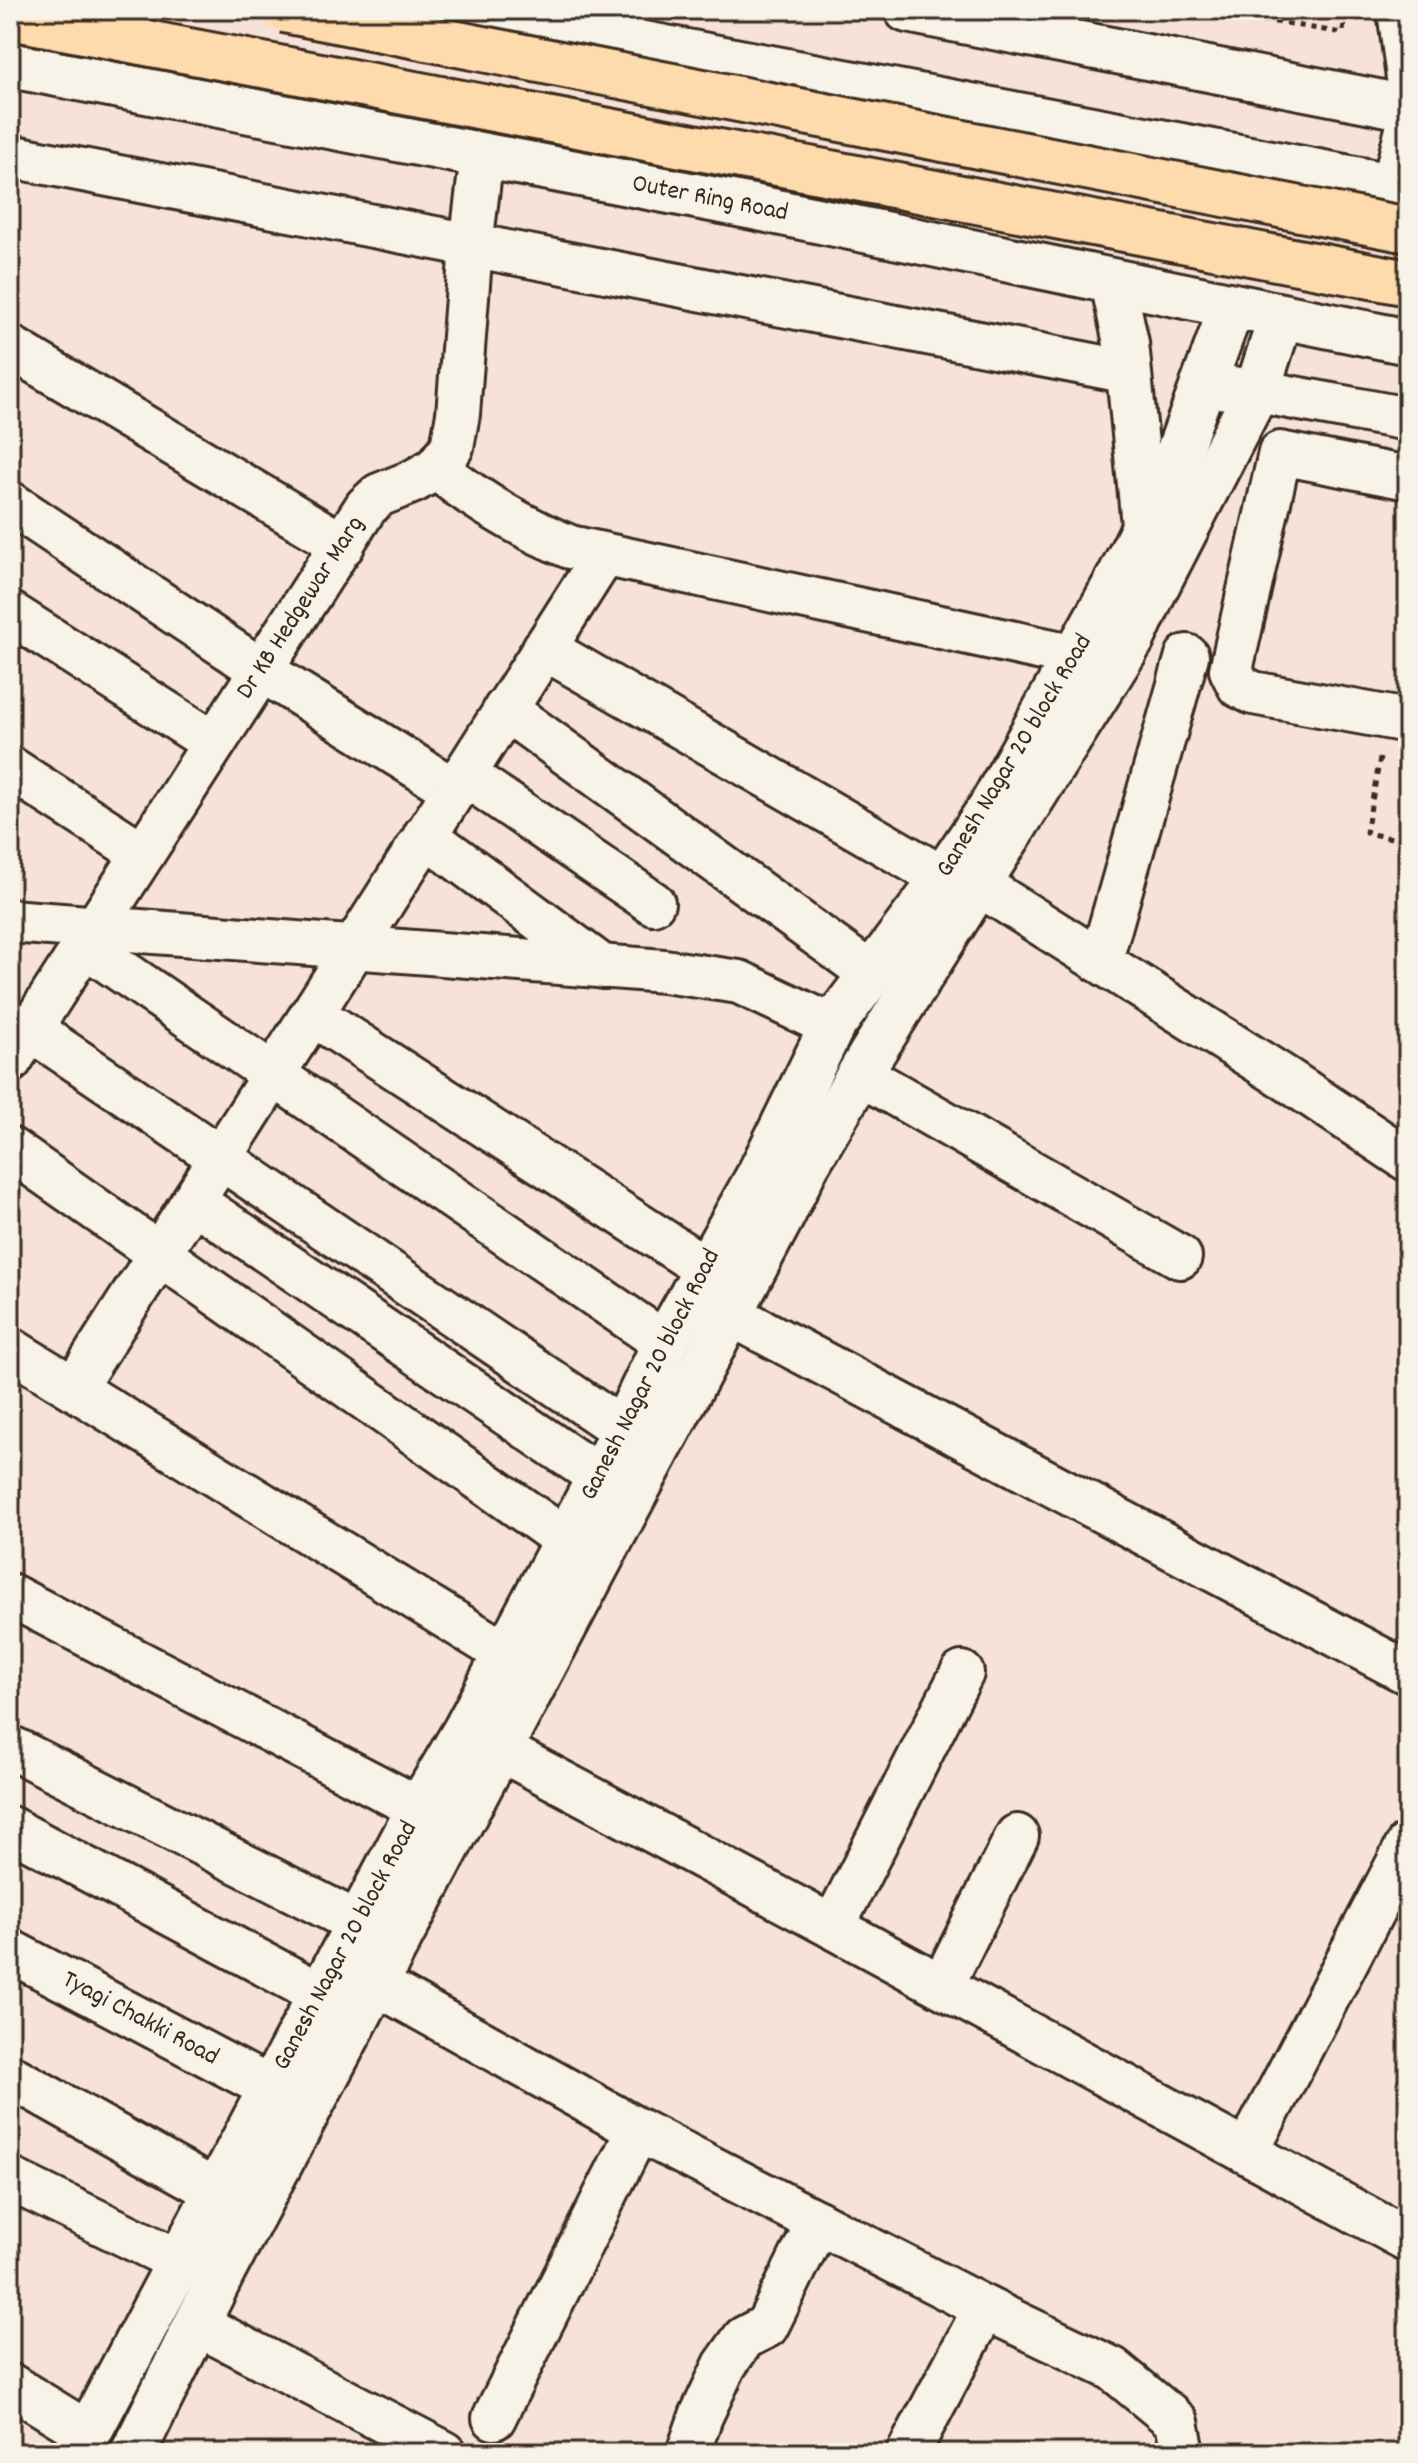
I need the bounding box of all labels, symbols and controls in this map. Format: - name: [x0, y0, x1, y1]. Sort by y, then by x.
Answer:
- street label: Outer Ring Road: [629, 166, 791, 232]
- street label: Dr KB Hedgewar Marg: [228, 509, 374, 707]
- street label: Ganesh Nagar 20 block Road: [928, 627, 1102, 885]
- street label: Ganesh Nagar 20 block Road: [571, 1243, 731, 1507]
- street label: Ganesh Nagar 20 block Road: [264, 1815, 428, 2077]
- street label: Tyagi Chakki Road: [55, 1962, 225, 2076]

